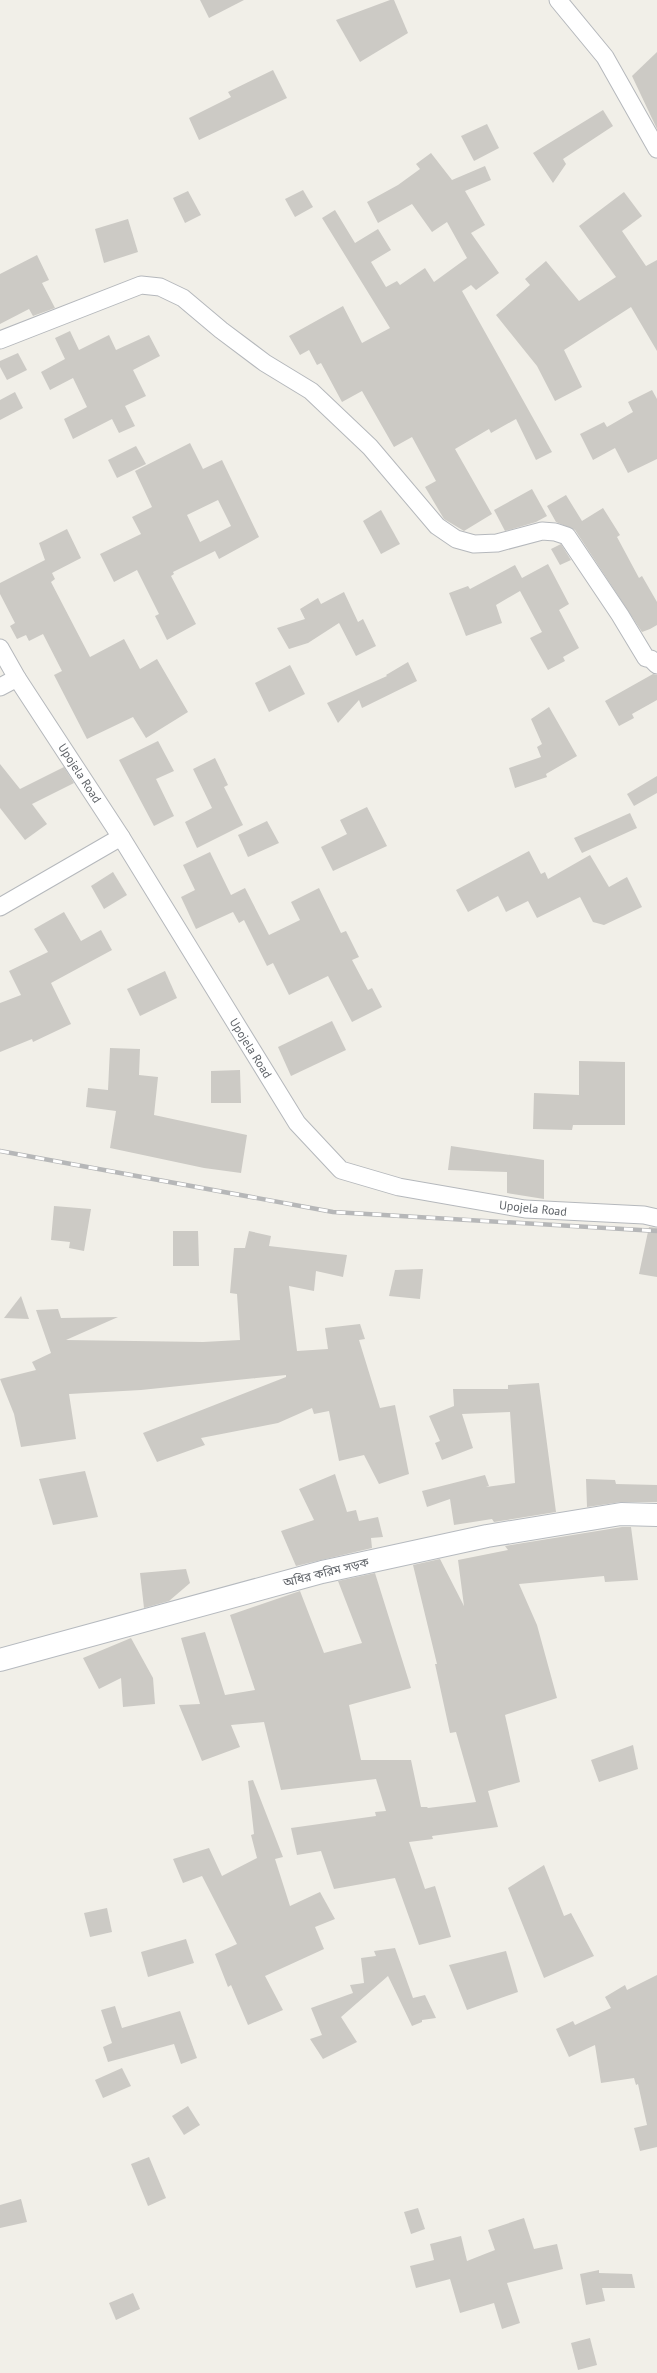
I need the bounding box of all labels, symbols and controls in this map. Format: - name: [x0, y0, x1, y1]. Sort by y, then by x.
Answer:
- street label: Upojela Road: [55, 740, 105, 806]
- street label: Upojela Road: [227, 1015, 275, 1081]
- street label: Upojela Road: [498, 1197, 568, 1219]
- street label: অধির করিম সড়ক: [281, 1554, 371, 1590]

